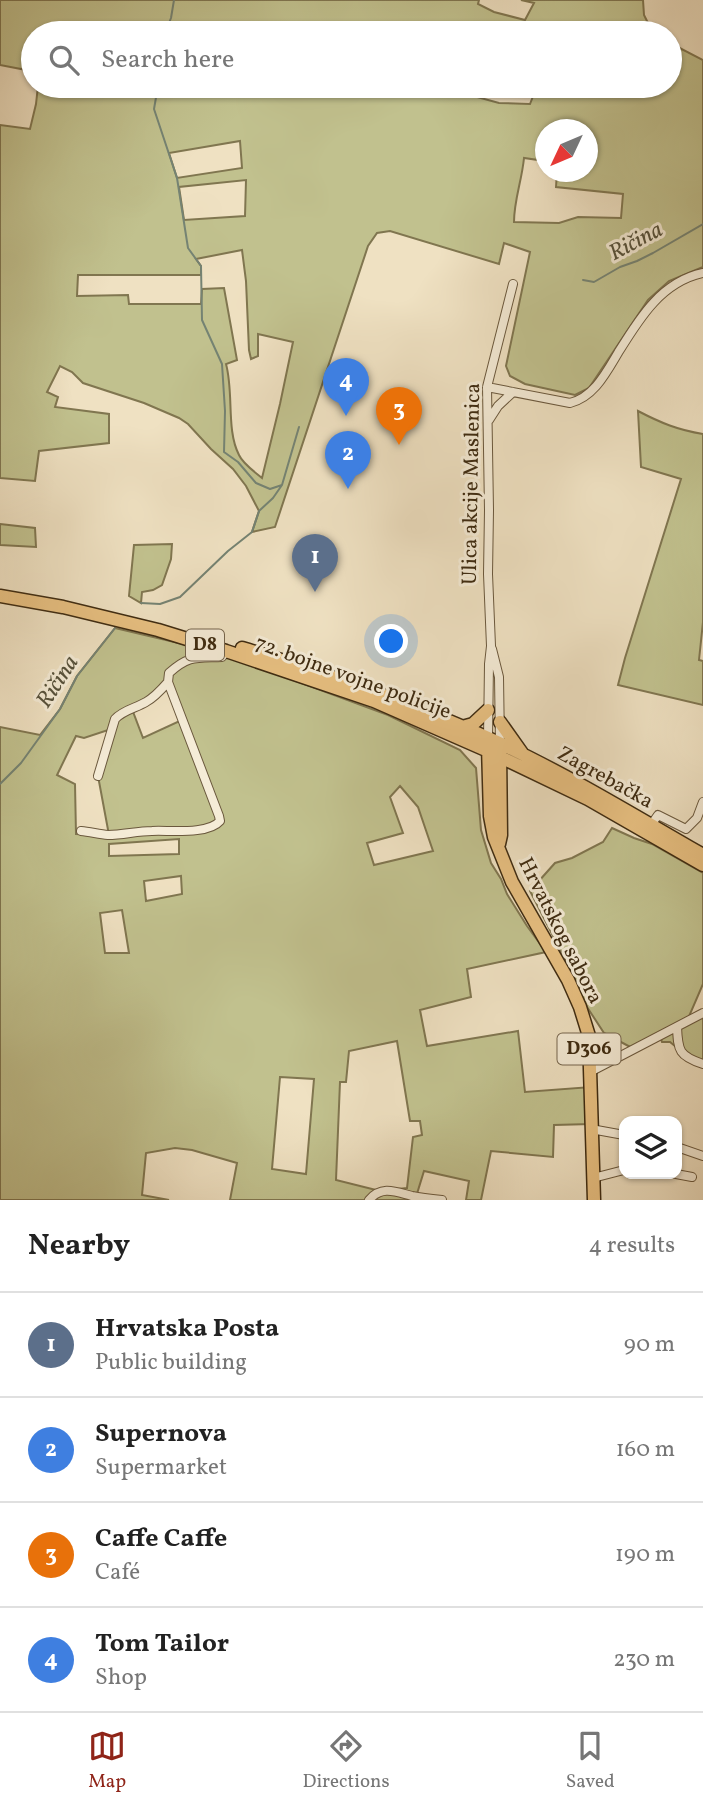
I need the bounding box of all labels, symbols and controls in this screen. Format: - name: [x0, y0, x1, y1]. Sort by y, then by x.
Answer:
- search box: [21, 21, 682, 98]
- icon: search: [45, 41, 83, 79]
- text: Search here: [101, 42, 234, 78]
- north arrow: [535, 119, 598, 182]
- water label: Ričina: [603, 214, 669, 270]
- pin: 4: [323, 358, 369, 416]
- street label: Ulica akcije Maslenica: [456, 383, 488, 585]
- pin: 3: [376, 387, 422, 445]
- pin: 2: [325, 431, 371, 489]
- pin: 1: [292, 534, 338, 592]
- your location: [374, 624, 408, 658]
- street label: 72. bojne vojne policije: [251, 629, 455, 727]
- road number: D8: [186, 630, 224, 660]
- water label: Ričina: [29, 649, 87, 715]
- street label: Zagrebačka: [552, 740, 658, 816]
- street label: Hrvatskog sabora: [511, 853, 609, 1009]
- road number: D306: [558, 1034, 620, 1064]
- map controls: [619, 1116, 682, 1179]
- button: layers: [619, 1116, 682, 1179]
- text: Nearby: [28, 1225, 130, 1267]
- text: 4 results: [589, 1230, 675, 1262]
- text: Hrvatska Posta: [95, 1311, 279, 1347]
- text: 1: [46, 1329, 56, 1361]
- text: 90 m: [624, 1329, 675, 1361]
- text: Public building: [95, 1347, 247, 1379]
- text: Supernova: [95, 1416, 227, 1452]
- text: 2: [45, 1434, 57, 1466]
- text: 160 m: [616, 1434, 675, 1466]
- text: Supermarket: [95, 1452, 227, 1484]
- text: Caffe Caffe: [95, 1521, 227, 1557]
- text: 3: [45, 1539, 57, 1571]
- text: 190 m: [615, 1539, 675, 1571]
- text: Café: [95, 1557, 140, 1589]
- text: Tom Tailor: [95, 1626, 229, 1662]
- text: 4: [44, 1644, 58, 1676]
- text: 230 m: [613, 1644, 675, 1676]
- text: Shop: [95, 1662, 147, 1694]
- tab: Map: [88, 1727, 126, 1795]
- tab: Directions: [303, 1727, 390, 1795]
- tab: Saved: [566, 1727, 615, 1795]

